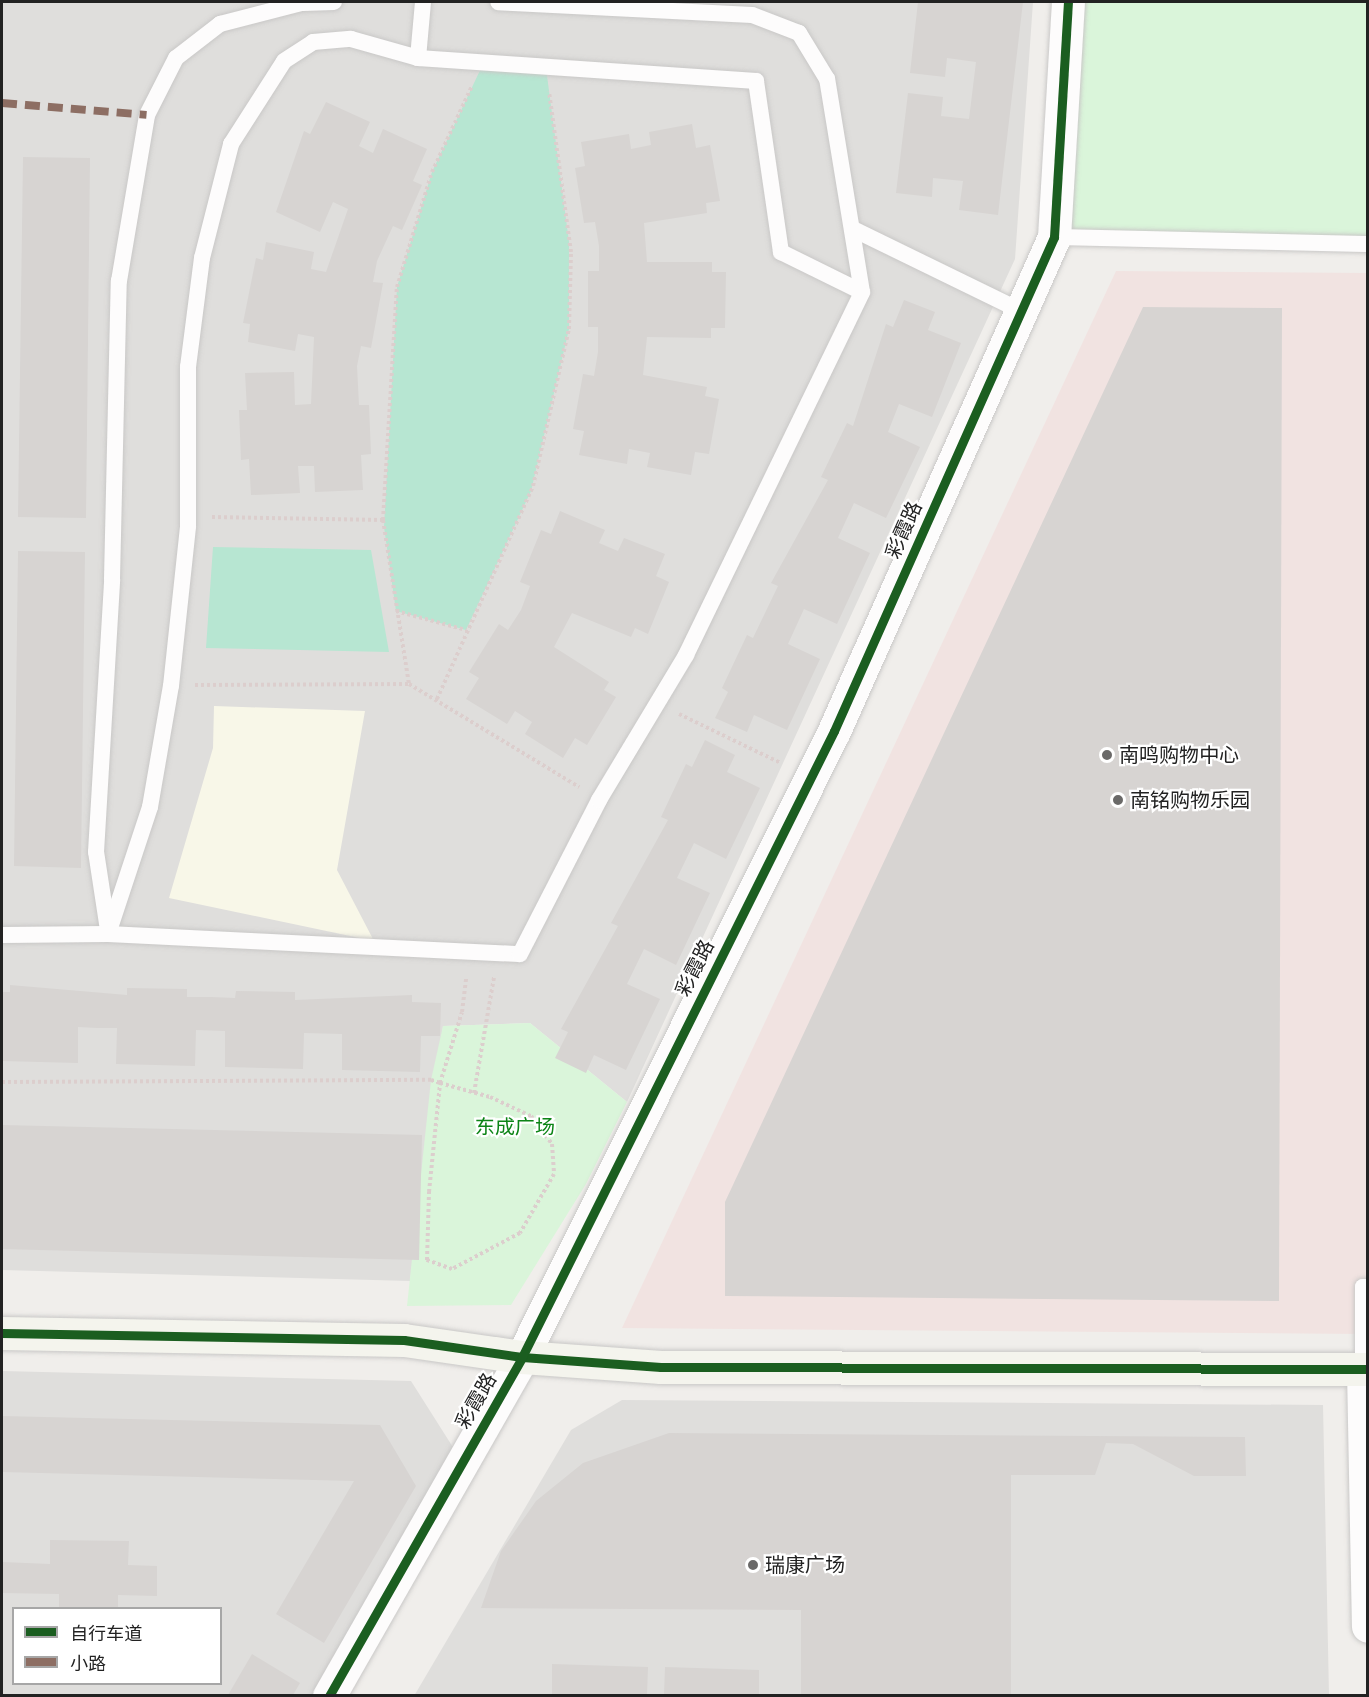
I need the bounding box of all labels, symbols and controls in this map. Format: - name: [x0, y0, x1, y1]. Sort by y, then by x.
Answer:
- street label: 彩霞路: [881, 498, 927, 562]
- place label: 南鸣购物中心: [1119, 743, 1239, 767]
- marker: 南鸣购物中心: [1100, 748, 1114, 762]
- place label: 南铭购物乐园: [1130, 788, 1250, 812]
- marker: 南铭购物乐园: [1111, 793, 1125, 807]
- street label: 彩霞路: [671, 936, 719, 1000]
- park label: 东成广场: [475, 1115, 555, 1139]
- street label: 彩霞路: [451, 1369, 501, 1433]
- place label: 瑞康广场: [765, 1553, 845, 1577]
- marker: 瑞康广场: [746, 1558, 760, 1572]
- legend: [12, 1607, 222, 1685]
- text: 自行车道: [70, 1622, 142, 1646]
- text: 小路: [70, 1652, 106, 1676]

